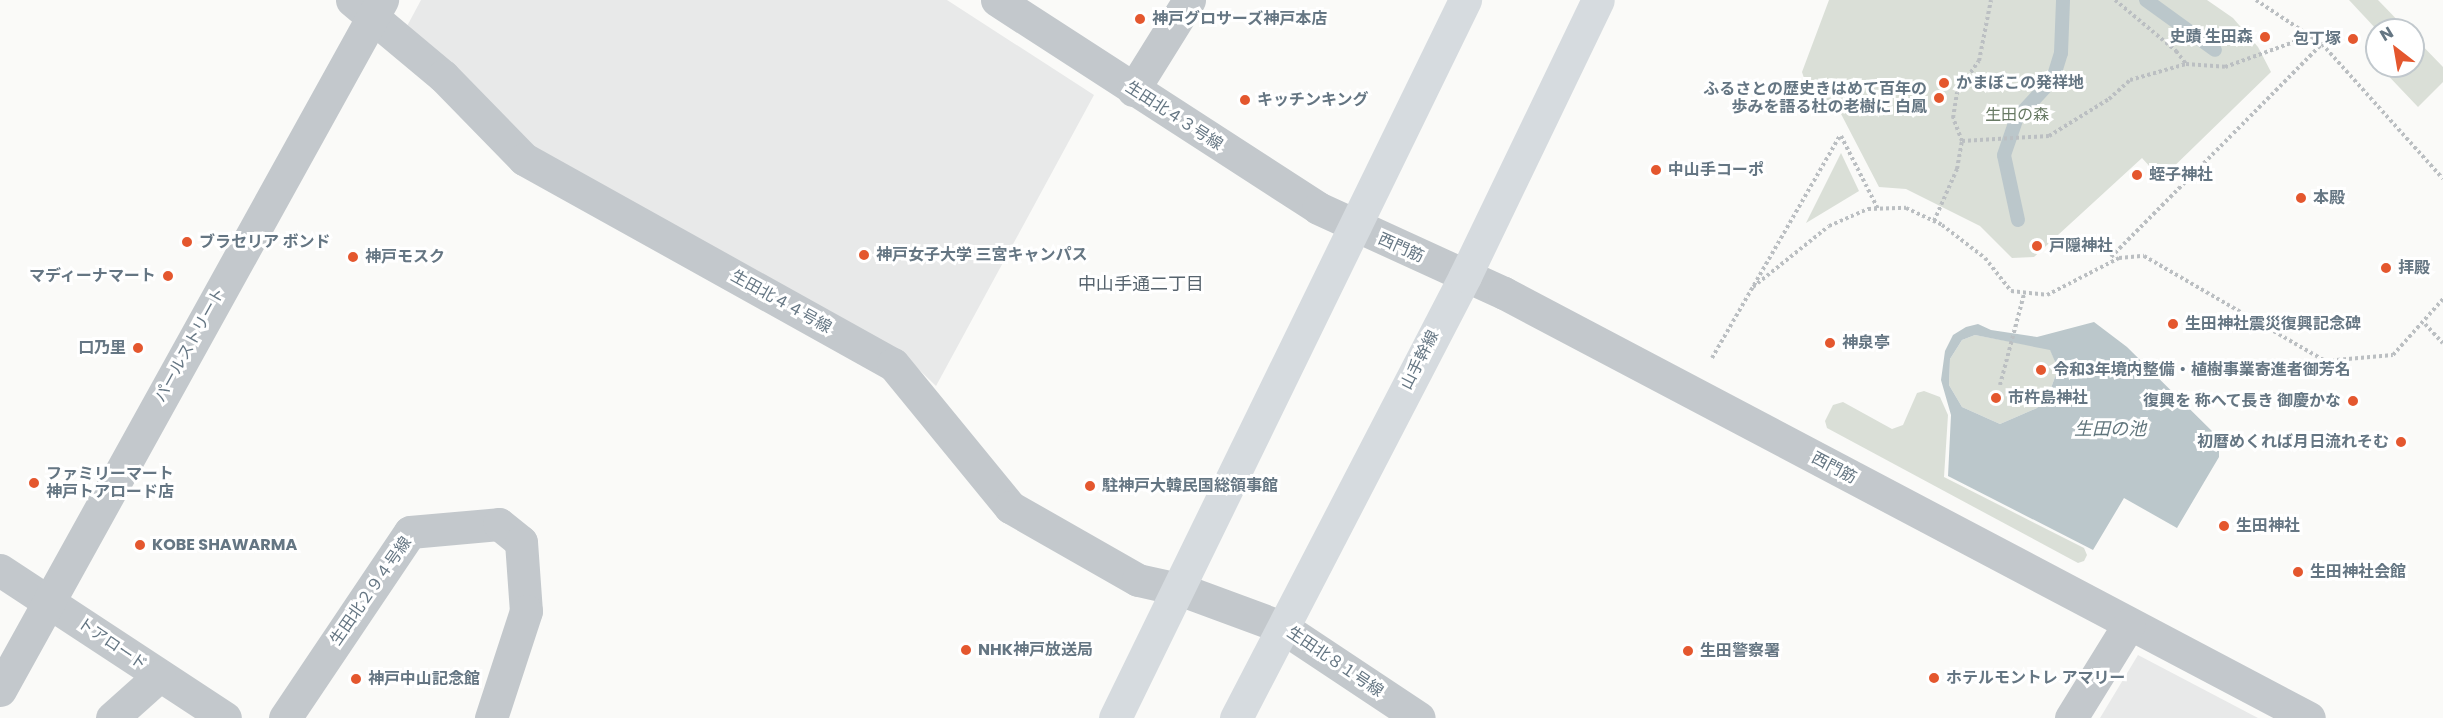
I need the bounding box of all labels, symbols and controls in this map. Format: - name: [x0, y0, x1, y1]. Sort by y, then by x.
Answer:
- place label: 神戸グロサーズ神戸本店: [1152, 9, 1328, 29]
- marker: 神戸グロサーズ神戸本店: [1133, 12, 1147, 26]
- north arrow: [2365, 18, 2425, 78]
- text: N: [2375, 21, 2398, 47]
- place label: 史蹟 生田森: [2170, 27, 2253, 47]
- place label: 包丁塚: [2293, 29, 2341, 49]
- marker: 史蹟 生田森: [2258, 30, 2272, 44]
- marker: 包丁塚: [2346, 32, 2360, 46]
- place label: かまぼこの発祥地: [1956, 73, 2084, 93]
- marker: かまぼこの発祥地: [1937, 76, 1951, 90]
- street label: 生田北４３号線: [1122, 77, 1226, 155]
- place label: ふるさとの歴史きはめて百年の 歩みを語る杜の老樹に 白鳳: [1703, 79, 1927, 117]
- place label: キッチンキング: [1257, 90, 1369, 110]
- marker: ふるさとの歴史きはめて百年の 歩みを語る杜の老樹に 白鳳: [1932, 91, 1946, 105]
- marker: キッチンキング: [1238, 93, 1252, 107]
- park label: 生田の森: [1985, 105, 2049, 125]
- place label: 中山手コーポ: [1668, 160, 1764, 180]
- marker: 中山手コーポ: [1649, 163, 1663, 177]
- place label: 蛭子神社: [2149, 165, 2213, 185]
- marker: 蛭子神社: [2130, 168, 2144, 182]
- place label: 本殿: [2313, 188, 2345, 208]
- marker: 本殿: [2294, 191, 2308, 205]
- street label: 西門筋: [1375, 229, 1427, 267]
- place label: ブラセリア ボンド: [199, 232, 330, 252]
- marker: ブラセリア ボンド: [180, 235, 194, 249]
- place label: 戸隠神社: [2049, 236, 2113, 256]
- marker: 戸隠神社: [2030, 239, 2044, 253]
- place label: 神戸女子大学 三宮キャンパス: [876, 245, 1087, 265]
- place label: 神戸モスク: [365, 247, 445, 267]
- marker: 神戸女子大学 三宮キャンパス: [857, 248, 871, 262]
- marker: 神戸モスク: [346, 250, 360, 264]
- place label: 拝殿: [2398, 258, 2430, 278]
- marker: 拝殿: [2379, 261, 2393, 275]
- place label: マディーナマート: [28, 266, 156, 286]
- street label: 生田北４４号線: [727, 266, 835, 338]
- marker: マディーナマート: [161, 269, 175, 283]
- district label: 中山手通二丁目: [1078, 273, 1204, 295]
- street label: パールストリート: [151, 284, 229, 406]
- place label: 生田神社震災復興記念碑: [2185, 314, 2361, 334]
- marker: 生田神社震災復興記念碑: [2166, 317, 2180, 331]
- street label: 山手幹線: [1397, 327, 1443, 393]
- place label: 神泉亭: [1842, 333, 1890, 353]
- marker: 神泉亭: [1823, 336, 1837, 350]
- place label: 口乃里: [78, 338, 126, 358]
- marker: 口乃里: [131, 341, 145, 355]
- place label: 令和3年境内整備・植樹事業寄進者御芳名: [2053, 360, 2351, 380]
- marker: 令和3年境内整備・植樹事業寄進者御芳名: [2034, 363, 2048, 377]
- place label: 市杵島神社: [2008, 388, 2088, 408]
- marker: 市杵島神社: [1989, 391, 2003, 405]
- place label: 復興を 称へて長き 御慶かな: [2142, 391, 2341, 411]
- marker: 復興を 称へて長き 御慶かな: [2346, 394, 2360, 408]
- water label: 生田の池: [2074, 418, 2146, 440]
- place label: 初暦めくれば月日流れそむ: [2197, 432, 2389, 452]
- marker: 初暦めくれば月日流れそむ: [2394, 435, 2408, 449]
- street label: 西門筋: [1808, 448, 1860, 488]
- place label: ファミリーマート 神戸トアロード店: [46, 464, 174, 502]
- marker: ファミリーマート 神戸トアロード店: [27, 476, 41, 490]
- place label: 駐神戸大韓民国総領事館: [1102, 476, 1278, 496]
- marker: 駐神戸大韓民国総領事館: [1083, 479, 1097, 493]
- place label: 生田神社: [2236, 516, 2300, 536]
- marker: 生田神社: [2217, 519, 2231, 533]
- street label: 生田北２９４号線: [326, 533, 416, 649]
- place label: KOBE SHAWARMA: [152, 535, 297, 555]
- marker: KOBE SHAWARMA: [133, 538, 147, 552]
- place label: 生田神社会館: [2310, 562, 2406, 582]
- marker: 生田神社会館: [2291, 565, 2305, 579]
- street label: トアロード: [73, 614, 151, 674]
- street label: 生田北８１号線: [1283, 623, 1387, 701]
- place label: NHK神戸放送局: [978, 640, 1093, 660]
- place label: 生田警察署: [1700, 641, 1780, 661]
- marker: NHK神戸放送局: [959, 643, 973, 657]
- marker: 生田警察署: [1681, 644, 1695, 658]
- place label: ホテルモントレ アマリー: [1946, 668, 2125, 688]
- place label: 神戸中山記念館: [368, 669, 480, 689]
- marker: ホテルモントレ アマリー: [1927, 671, 1941, 685]
- marker: 神戸中山記念館: [349, 672, 363, 686]

